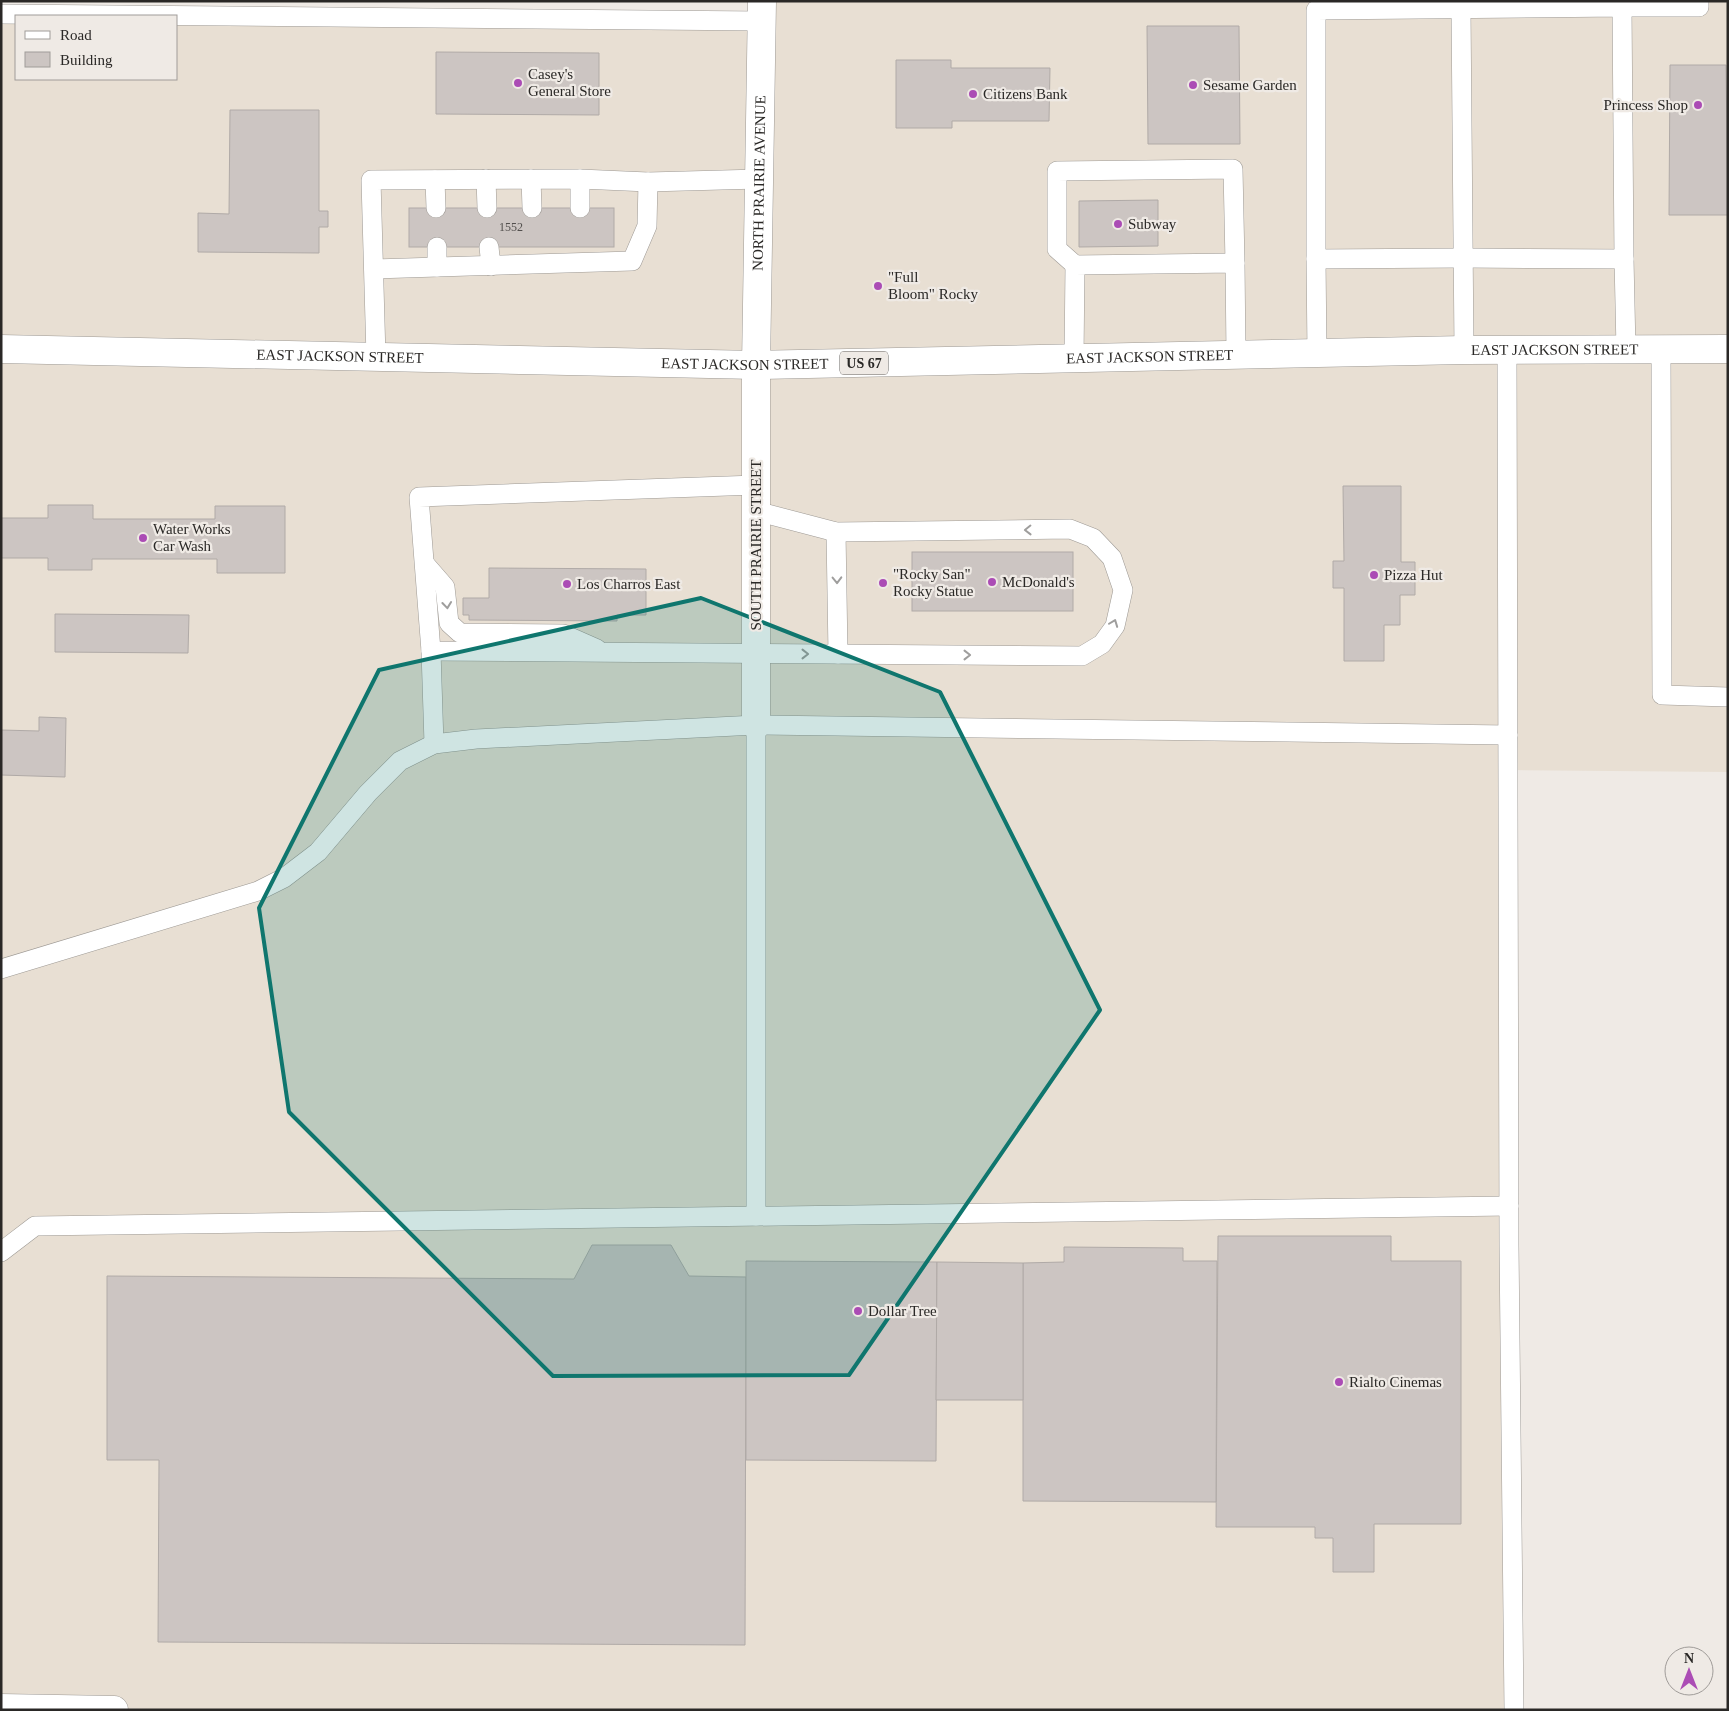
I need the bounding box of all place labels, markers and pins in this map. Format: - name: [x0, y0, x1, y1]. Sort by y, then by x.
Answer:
- place label: Casey's General Store: [528, 66, 611, 99]
- marker: Casey's General Store: [512, 77, 524, 89]
- place label: Sesame Garden: [1203, 77, 1297, 93]
- marker: Sesame Garden: [1187, 79, 1199, 91]
- place label: Citizens Bank: [983, 86, 1068, 102]
- marker: Citizens Bank: [967, 88, 979, 100]
- place label: Princess Shop: [1603, 97, 1688, 113]
- marker: Princess Shop: [1692, 99, 1704, 111]
- place label: Subway: [1128, 216, 1177, 232]
- marker: Subway: [1112, 218, 1124, 230]
- place label: "Full Bloom" Rocky: [888, 269, 978, 302]
- marker: "Full Bloom" Rocky: [872, 280, 884, 292]
- place label: Water Works Car Wash: [153, 521, 231, 554]
- marker: Water Works Car Wash: [137, 532, 149, 544]
- place label: "Rocky San" Rocky Statue: [893, 566, 974, 599]
- place label: Pizza Hut: [1384, 567, 1444, 583]
- marker: Pizza Hut: [1368, 569, 1380, 581]
- place label: McDonald's: [1002, 574, 1075, 590]
- place label: Los Charros East: [577, 576, 681, 592]
- marker: McDonald's: [986, 576, 998, 588]
- marker: "Rocky San" Rocky Statue: [877, 577, 889, 589]
- marker: Los Charros East: [561, 578, 573, 590]
- place label: Dollar Tree: [868, 1303, 937, 1319]
- marker: Dollar Tree: [852, 1305, 864, 1317]
- place label: Rialto Cinemas: [1349, 1374, 1442, 1390]
- marker: Rialto Cinemas: [1333, 1376, 1345, 1388]

